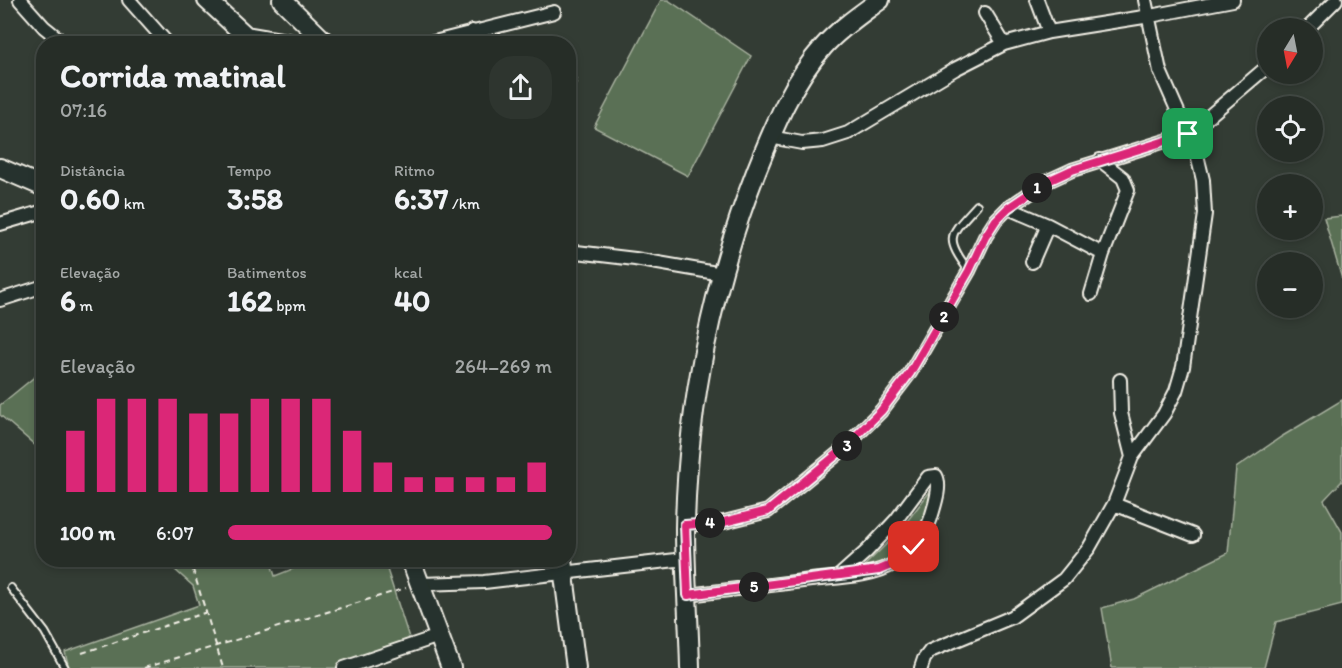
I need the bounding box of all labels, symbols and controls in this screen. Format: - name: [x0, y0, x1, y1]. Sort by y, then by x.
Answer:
- north arrow: [1257, 18, 1323, 84]
- map controls: [1257, 18, 1323, 318]
- text: Corrida matinal: [60, 56, 286, 95]
- button: share: [489, 56, 552, 119]
- button: locate: [1257, 96, 1323, 162]
- text: 07:16: [60, 98, 107, 122]
- pin: [1162, 108, 1213, 159]
- icon: arrive: [1171, 117, 1204, 150]
- text: Distância: [60, 161, 125, 180]
- text: Tempo: [227, 161, 272, 180]
- text: Ritmo: [394, 161, 435, 180]
- pin: 1: [1022, 173, 1052, 203]
- button: +: [1257, 174, 1323, 240]
- text: 1: [1033, 178, 1041, 197]
- text: 0.60: [60, 180, 120, 217]
- text: 3:58: [227, 180, 283, 217]
- text: 6:37: [394, 180, 448, 217]
- text: km: [120, 194, 145, 213]
- text: /km: [448, 194, 480, 213]
- button: −: [1257, 252, 1323, 318]
- text: Elevação: [60, 263, 120, 282]
- text: Batimentos: [227, 263, 307, 282]
- text: kcal: [394, 263, 422, 282]
- text: 6: [60, 282, 76, 319]
- text: 162: [227, 282, 273, 319]
- text: 40: [394, 282, 431, 319]
- text: m: [76, 296, 93, 315]
- text: bpm: [273, 296, 306, 315]
- pin: 2: [929, 302, 959, 332]
- text: 2: [940, 307, 948, 326]
- text: Elevação: [60, 354, 135, 378]
- text: 264–269 m: [455, 354, 552, 378]
- pin: 3: [832, 431, 862, 461]
- text: 3: [843, 436, 851, 455]
- pin: 4: [695, 508, 725, 538]
- text: 4: [705, 513, 715, 532]
- text: 100 m: [60, 521, 115, 545]
- text: 6:07: [156, 521, 194, 545]
- pin: [888, 521, 939, 572]
- icon: check: [897, 530, 930, 563]
- pin: 5: [739, 572, 769, 602]
- text: 5: [750, 577, 758, 596]

